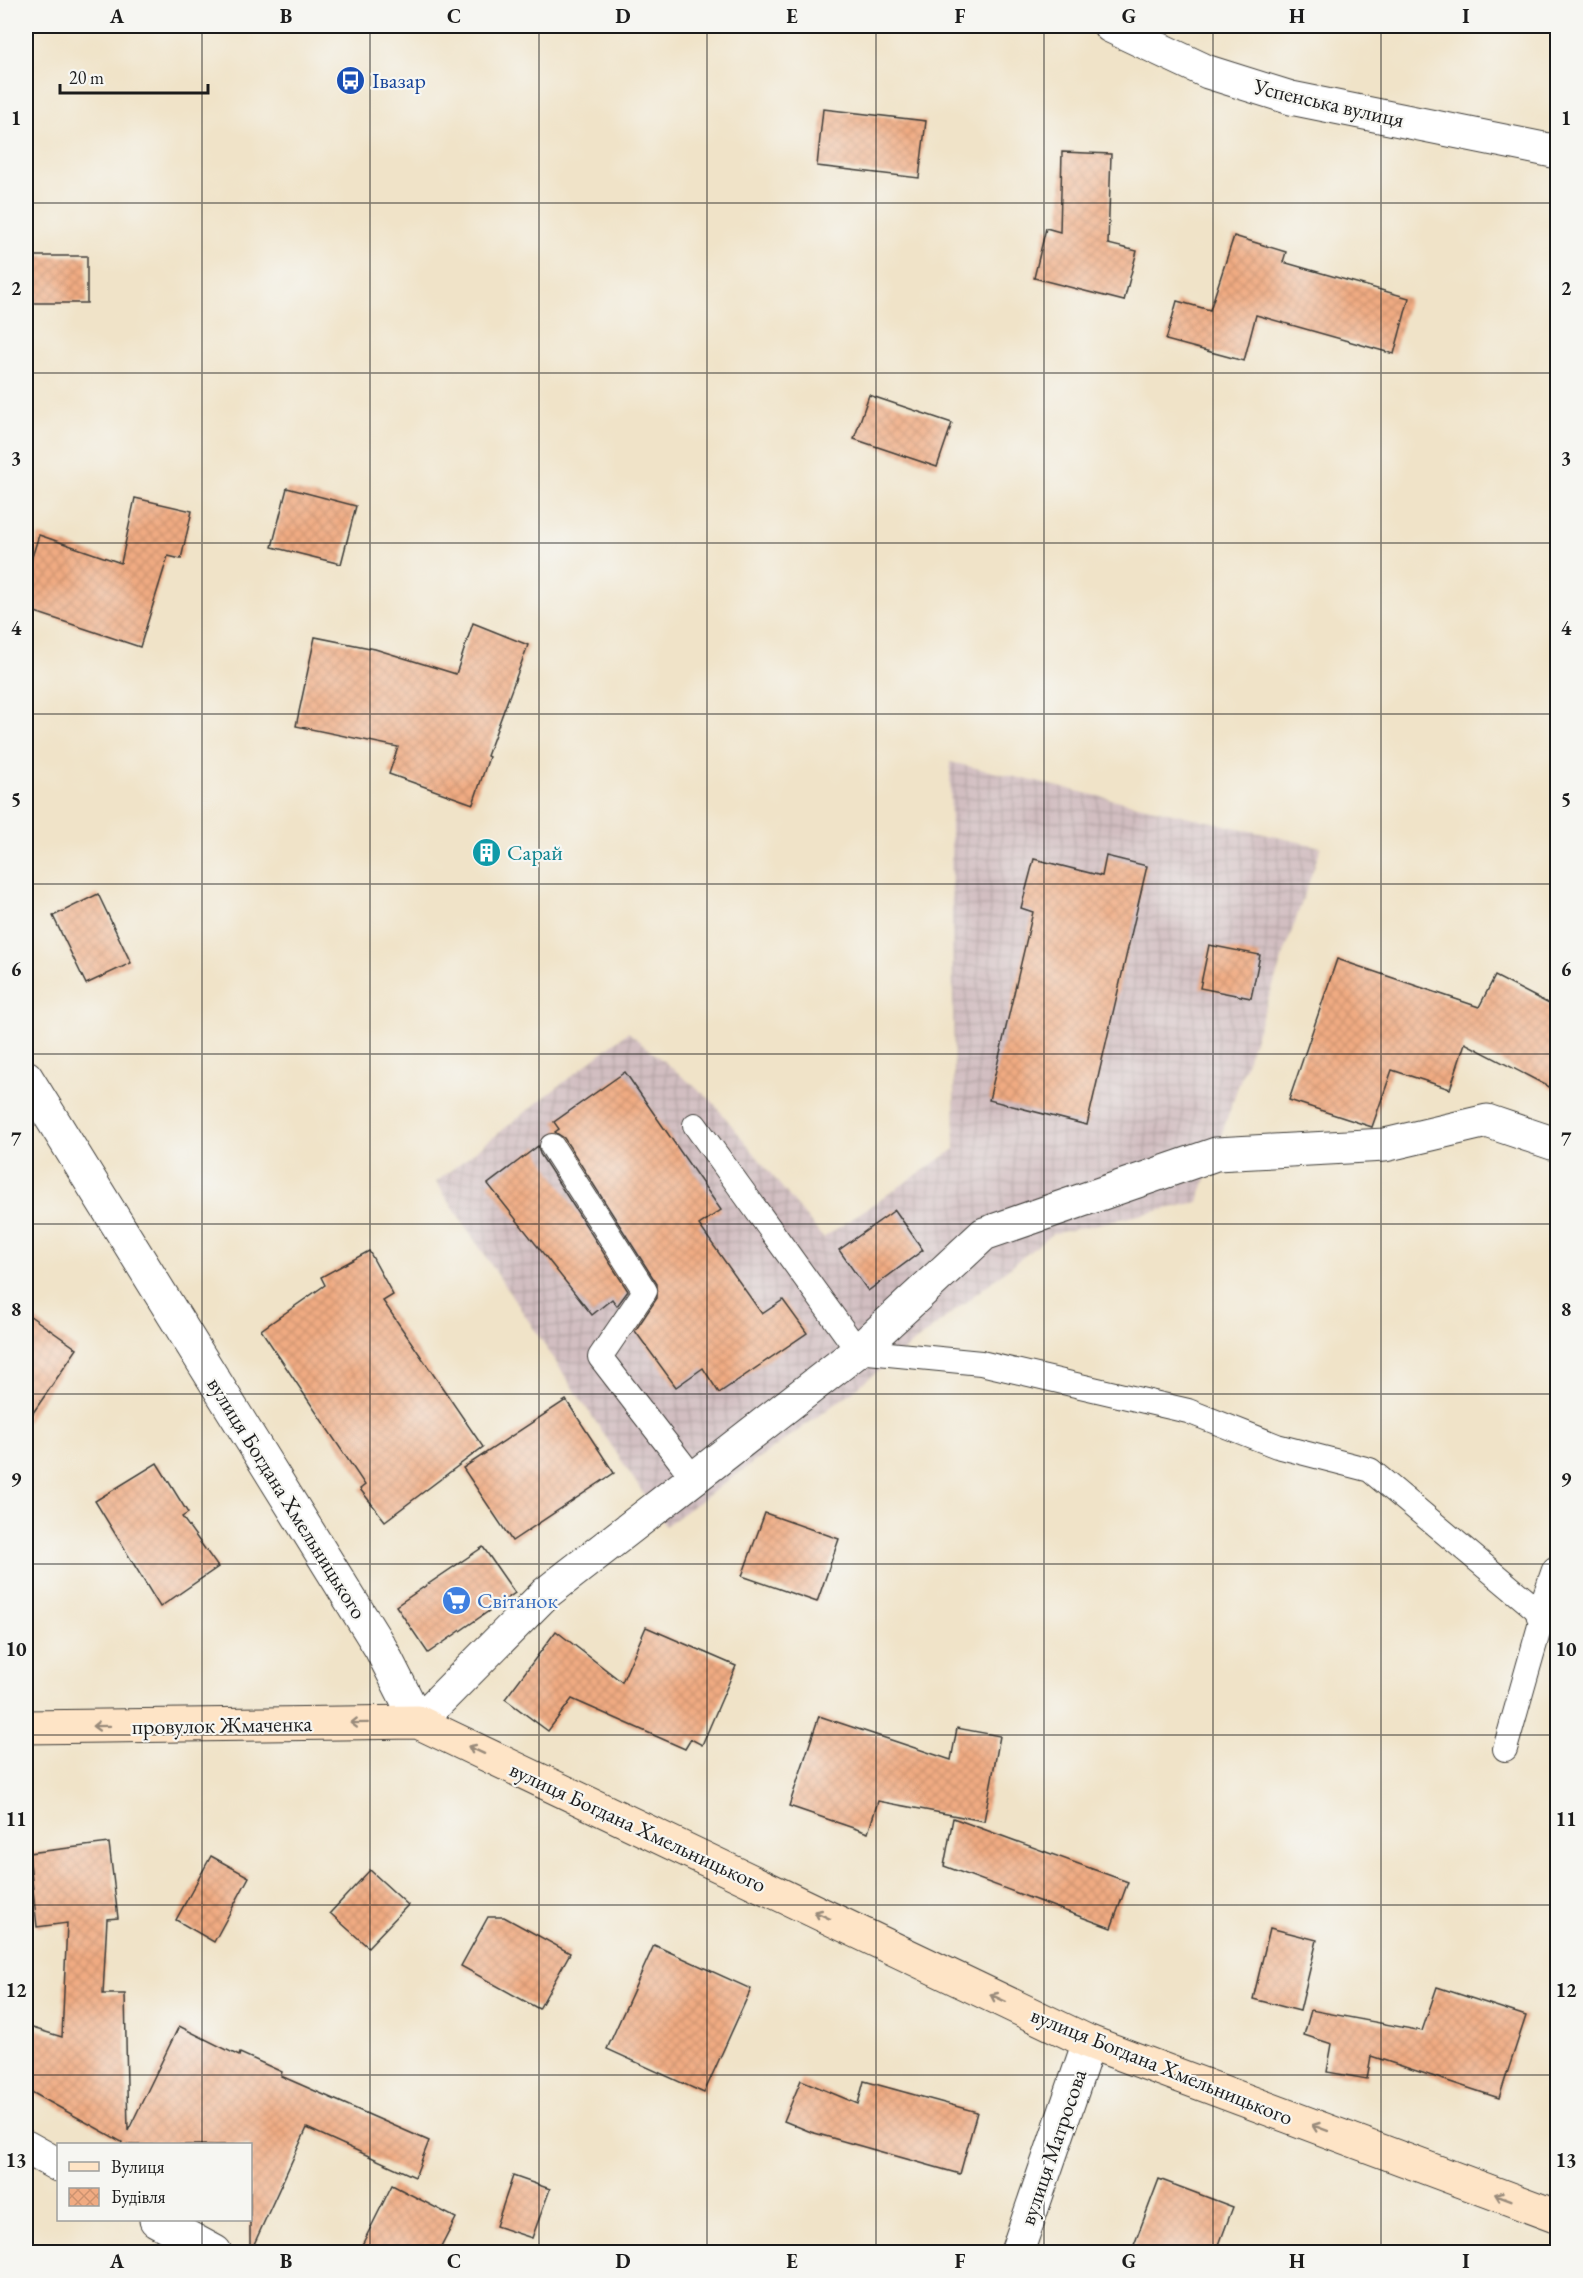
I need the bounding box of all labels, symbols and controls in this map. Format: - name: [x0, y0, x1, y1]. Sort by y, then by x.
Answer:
- text: A: [109, 3, 125, 29]
- text: B: [280, 3, 292, 29]
- text: C: [447, 3, 461, 29]
- text: D: [615, 3, 631, 29]
- text: E: [786, 3, 798, 29]
- text: F: [955, 3, 966, 29]
- text: G: [1122, 3, 1136, 29]
- text: H: [1289, 3, 1305, 29]
- text: I: [1462, 3, 1470, 29]
- scale bar: [60, 57, 208, 95]
- bus stop icon: Івазар: [335, 64, 367, 96]
- text: 20 m: [69, 66, 104, 89]
- place label: Івазар: [372, 66, 426, 95]
- street label: Успенська вулиця: [1250, 71, 1407, 134]
- text: 1: [11, 105, 21, 131]
- text: 1: [1561, 105, 1571, 131]
- text: 2: [11, 275, 22, 301]
- text: 2: [1561, 275, 1572, 301]
- text: 3: [11, 445, 21, 471]
- text: 3: [1561, 445, 1571, 471]
- text: 4: [11, 615, 22, 641]
- text: 4: [1561, 615, 1572, 641]
- text: 5: [11, 786, 21, 812]
- text: 5: [1561, 786, 1571, 812]
- building icon: Сарай: [470, 836, 502, 868]
- place label: Сарай: [507, 838, 563, 867]
- text: 6: [11, 956, 22, 982]
- text: 6: [1561, 956, 1572, 982]
- text: 7: [11, 1126, 22, 1152]
- text: 7: [1561, 1126, 1572, 1152]
- text: 8: [11, 1296, 21, 1322]
- text: 8: [1561, 1296, 1571, 1322]
- street label: вулиця Богдана Хмельницького: [201, 1372, 374, 1625]
- text: 9: [11, 1466, 22, 1492]
- text: 9: [1561, 1466, 1572, 1492]
- supermarket icon: Світанок: [440, 1584, 472, 1616]
- place label: Світанок: [477, 1586, 558, 1615]
- text: 10: [5, 1636, 27, 1662]
- text: 10: [1555, 1636, 1577, 1662]
- street label: провулок Жмаченка: [132, 1709, 313, 1741]
- one-way arrow: [350, 1717, 370, 1729]
- one-way arrow: [92, 1720, 112, 1732]
- one-way arrow: [467, 1743, 485, 1755]
- street label: вулиця Богдана Хмельницького: [505, 1755, 771, 1899]
- text: 11: [5, 1806, 27, 1832]
- text: 11: [1555, 1806, 1577, 1832]
- one-way arrow: [814, 1908, 832, 1920]
- text: 12: [5, 1977, 27, 2003]
- text: 12: [1555, 1977, 1577, 2003]
- one-way arrow: [990, 1992, 1008, 2004]
- street label: вулиця Богдана Хмельницького: [1027, 2000, 1297, 2132]
- street label: вулиця Матросова: [1013, 2065, 1093, 2229]
- one-way arrow: [1311, 2122, 1330, 2133]
- legend: [57, 2143, 252, 2221]
- text: 13: [5, 2147, 27, 2173]
- text: 13: [1555, 2147, 1577, 2173]
- text: Вулиця: [111, 2155, 164, 2178]
- text: Будівля: [111, 2185, 166, 2208]
- one-way arrow: [1494, 2190, 1513, 2201]
- text: A: [109, 2248, 125, 2274]
- text: B: [280, 2248, 292, 2274]
- text: C: [447, 2248, 461, 2274]
- text: D: [615, 2248, 631, 2274]
- text: E: [786, 2248, 798, 2274]
- text: F: [955, 2248, 966, 2274]
- text: G: [1122, 2248, 1136, 2274]
- text: H: [1289, 2248, 1305, 2274]
- text: I: [1462, 2248, 1470, 2274]

